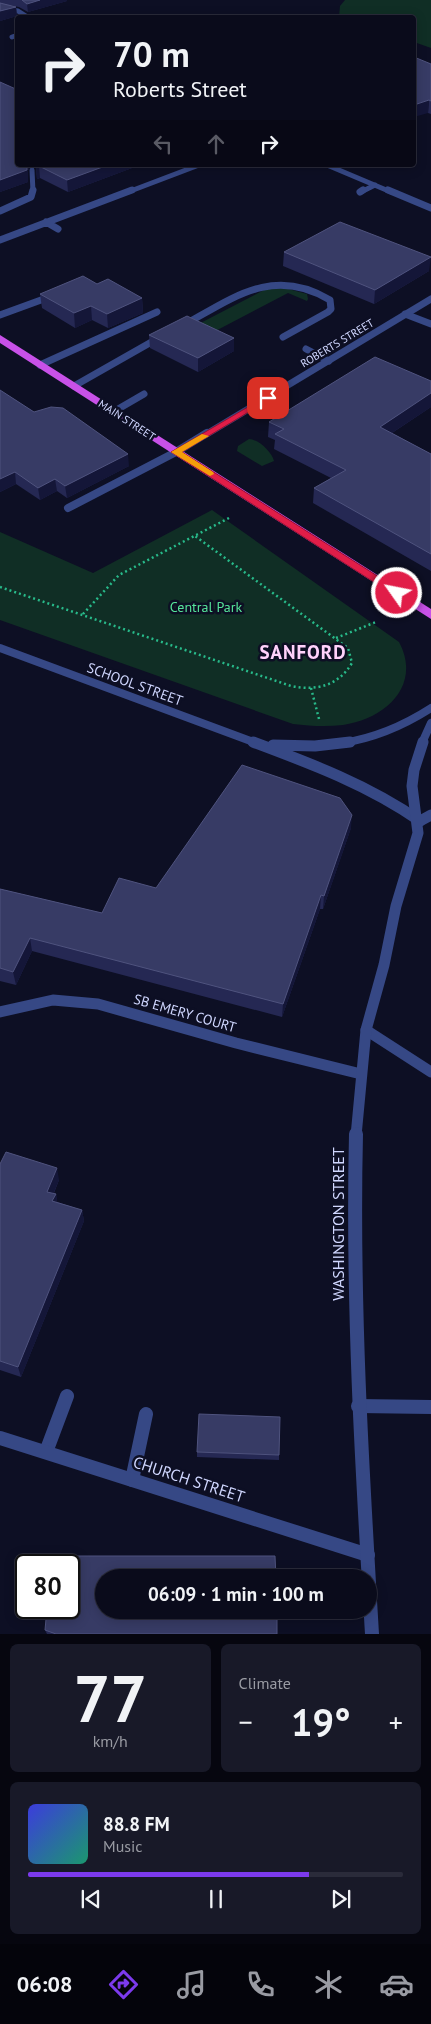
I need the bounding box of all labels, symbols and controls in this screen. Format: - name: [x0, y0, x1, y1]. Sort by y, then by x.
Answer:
- text: 70 m: [113, 31, 190, 77]
- icon: right: [30, 35, 95, 100]
- text: Roberts Street: [113, 75, 247, 103]
- icon: left: [149, 130, 177, 158]
- icon: ahead: [202, 130, 230, 158]
- icon: right: [255, 130, 283, 158]
- street label: ROBERTS STREET: [298, 316, 376, 370]
- pin: [247, 377, 289, 419]
- icon: arrive: [254, 384, 282, 412]
- street label: MAIN STREET: [96, 396, 158, 444]
- position arrow: [370, 566, 422, 618]
- park label: Central Park: [170, 598, 242, 616]
- district label: SANFORD: [259, 640, 347, 664]
- street label: SCHOOL STREET: [85, 658, 186, 710]
- street label: SB EMERY COURT: [132, 990, 239, 1036]
- street label: WASHINGTON STREET: [328, 1147, 348, 1301]
- street label: CHURCH STREET: [131, 1452, 247, 1507]
- speed limit sign: 80: [15, 1554, 80, 1619]
- text: 06:09 · 1 min · 100 m: [148, 1582, 324, 1606]
- text: 77: [73, 1656, 147, 1740]
- text: Climate: [239, 1673, 291, 1693]
- text: 19°: [291, 1697, 351, 1746]
- text: −: [239, 1703, 253, 1740]
- text: +: [389, 1703, 403, 1740]
- text: km/h: [93, 1731, 128, 1751]
- text: 88.8 FM: [103, 1812, 170, 1836]
- text: Music: [103, 1836, 143, 1856]
- icon: previous: [77, 1885, 105, 1913]
- icon: pause: [202, 1885, 230, 1913]
- icon: next: [327, 1885, 355, 1913]
- icon: directions: [106, 1967, 141, 2002]
- icon: music: [174, 1967, 209, 2002]
- icon: phone: [243, 1967, 278, 2002]
- icon: climate: [311, 1967, 346, 2002]
- icon: car: [379, 1967, 414, 2002]
- text: 06:08: [17, 1970, 73, 1998]

